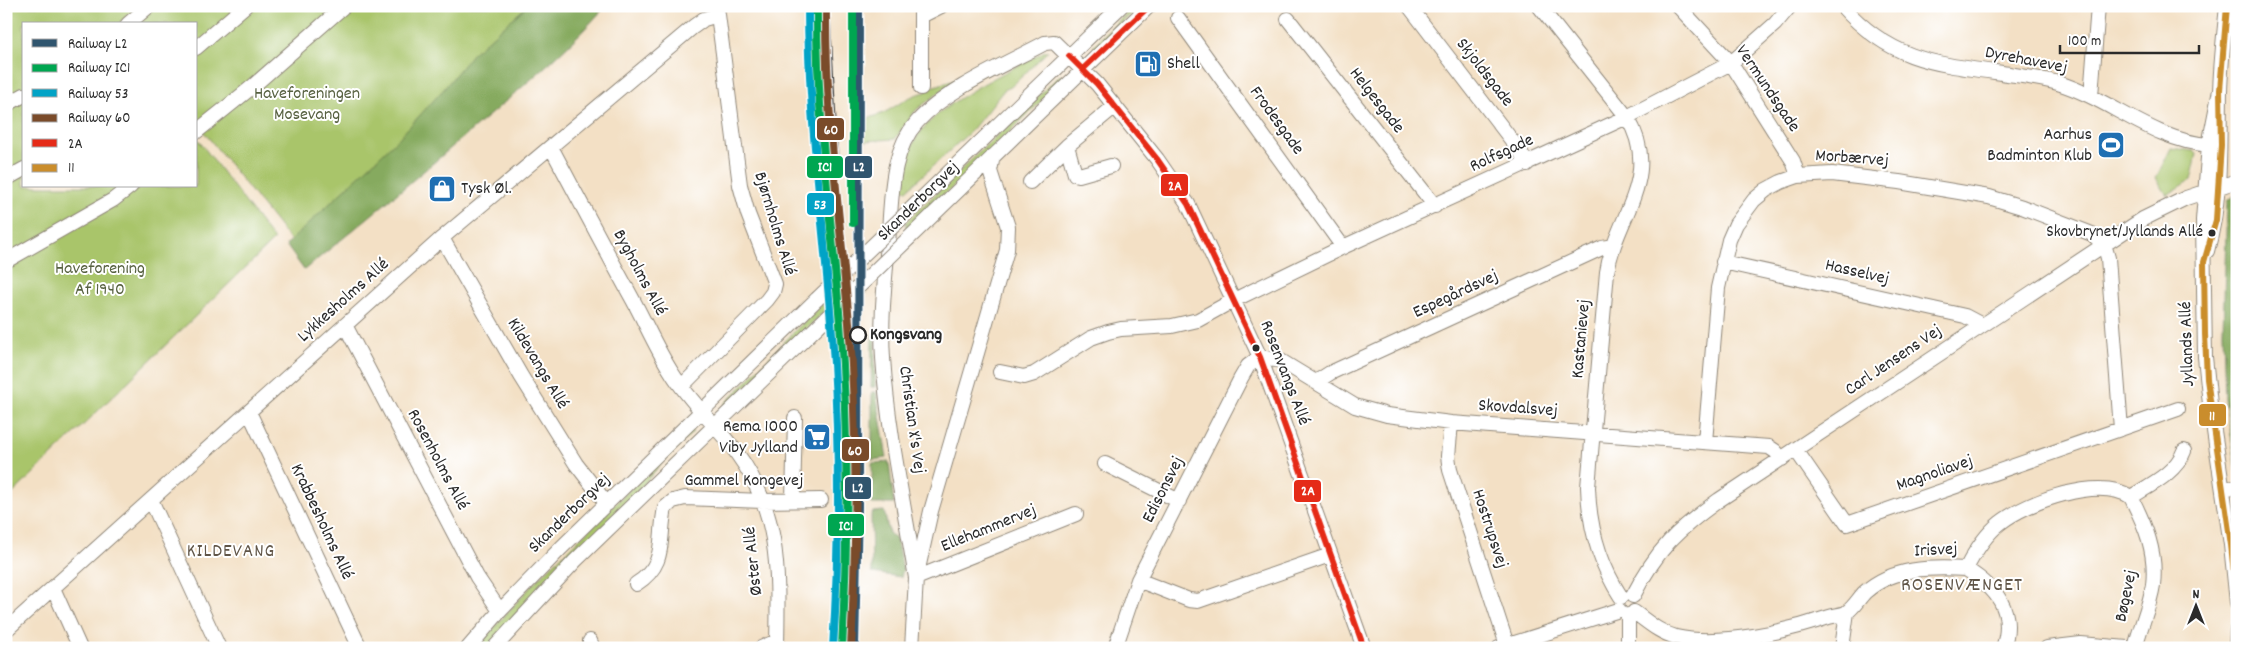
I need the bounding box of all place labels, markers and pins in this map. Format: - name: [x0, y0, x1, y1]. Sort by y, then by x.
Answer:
- fuel station icon: Shell: [1133, 49, 1163, 79]
- place label: Shell: [1167, 52, 1200, 77]
- place label: Aarhus Badminton Klub: [1987, 123, 2092, 169]
- sports icon: Aarhus Badminton Klub: [2096, 130, 2126, 160]
- shop icon: Tysk Øl.: [427, 174, 457, 204]
- place label: Tysk Øl.: [461, 177, 512, 202]
- place label: Skovbrynet/Jyllands Allé: [2046, 221, 2203, 245]
- marker: Skovbrynet/Jyllands Allé: [2207, 228, 2217, 238]
- place label: Kongsvang: [870, 323, 942, 348]
- marker: Kongsvang: [849, 326, 867, 344]
- unlabelled marker: [1251, 343, 1261, 353]
- place label: Rema 1000 Viby Jylland: [719, 415, 798, 461]
- supermarket icon: Rema 1000 Viby Jylland: [802, 422, 832, 452]

